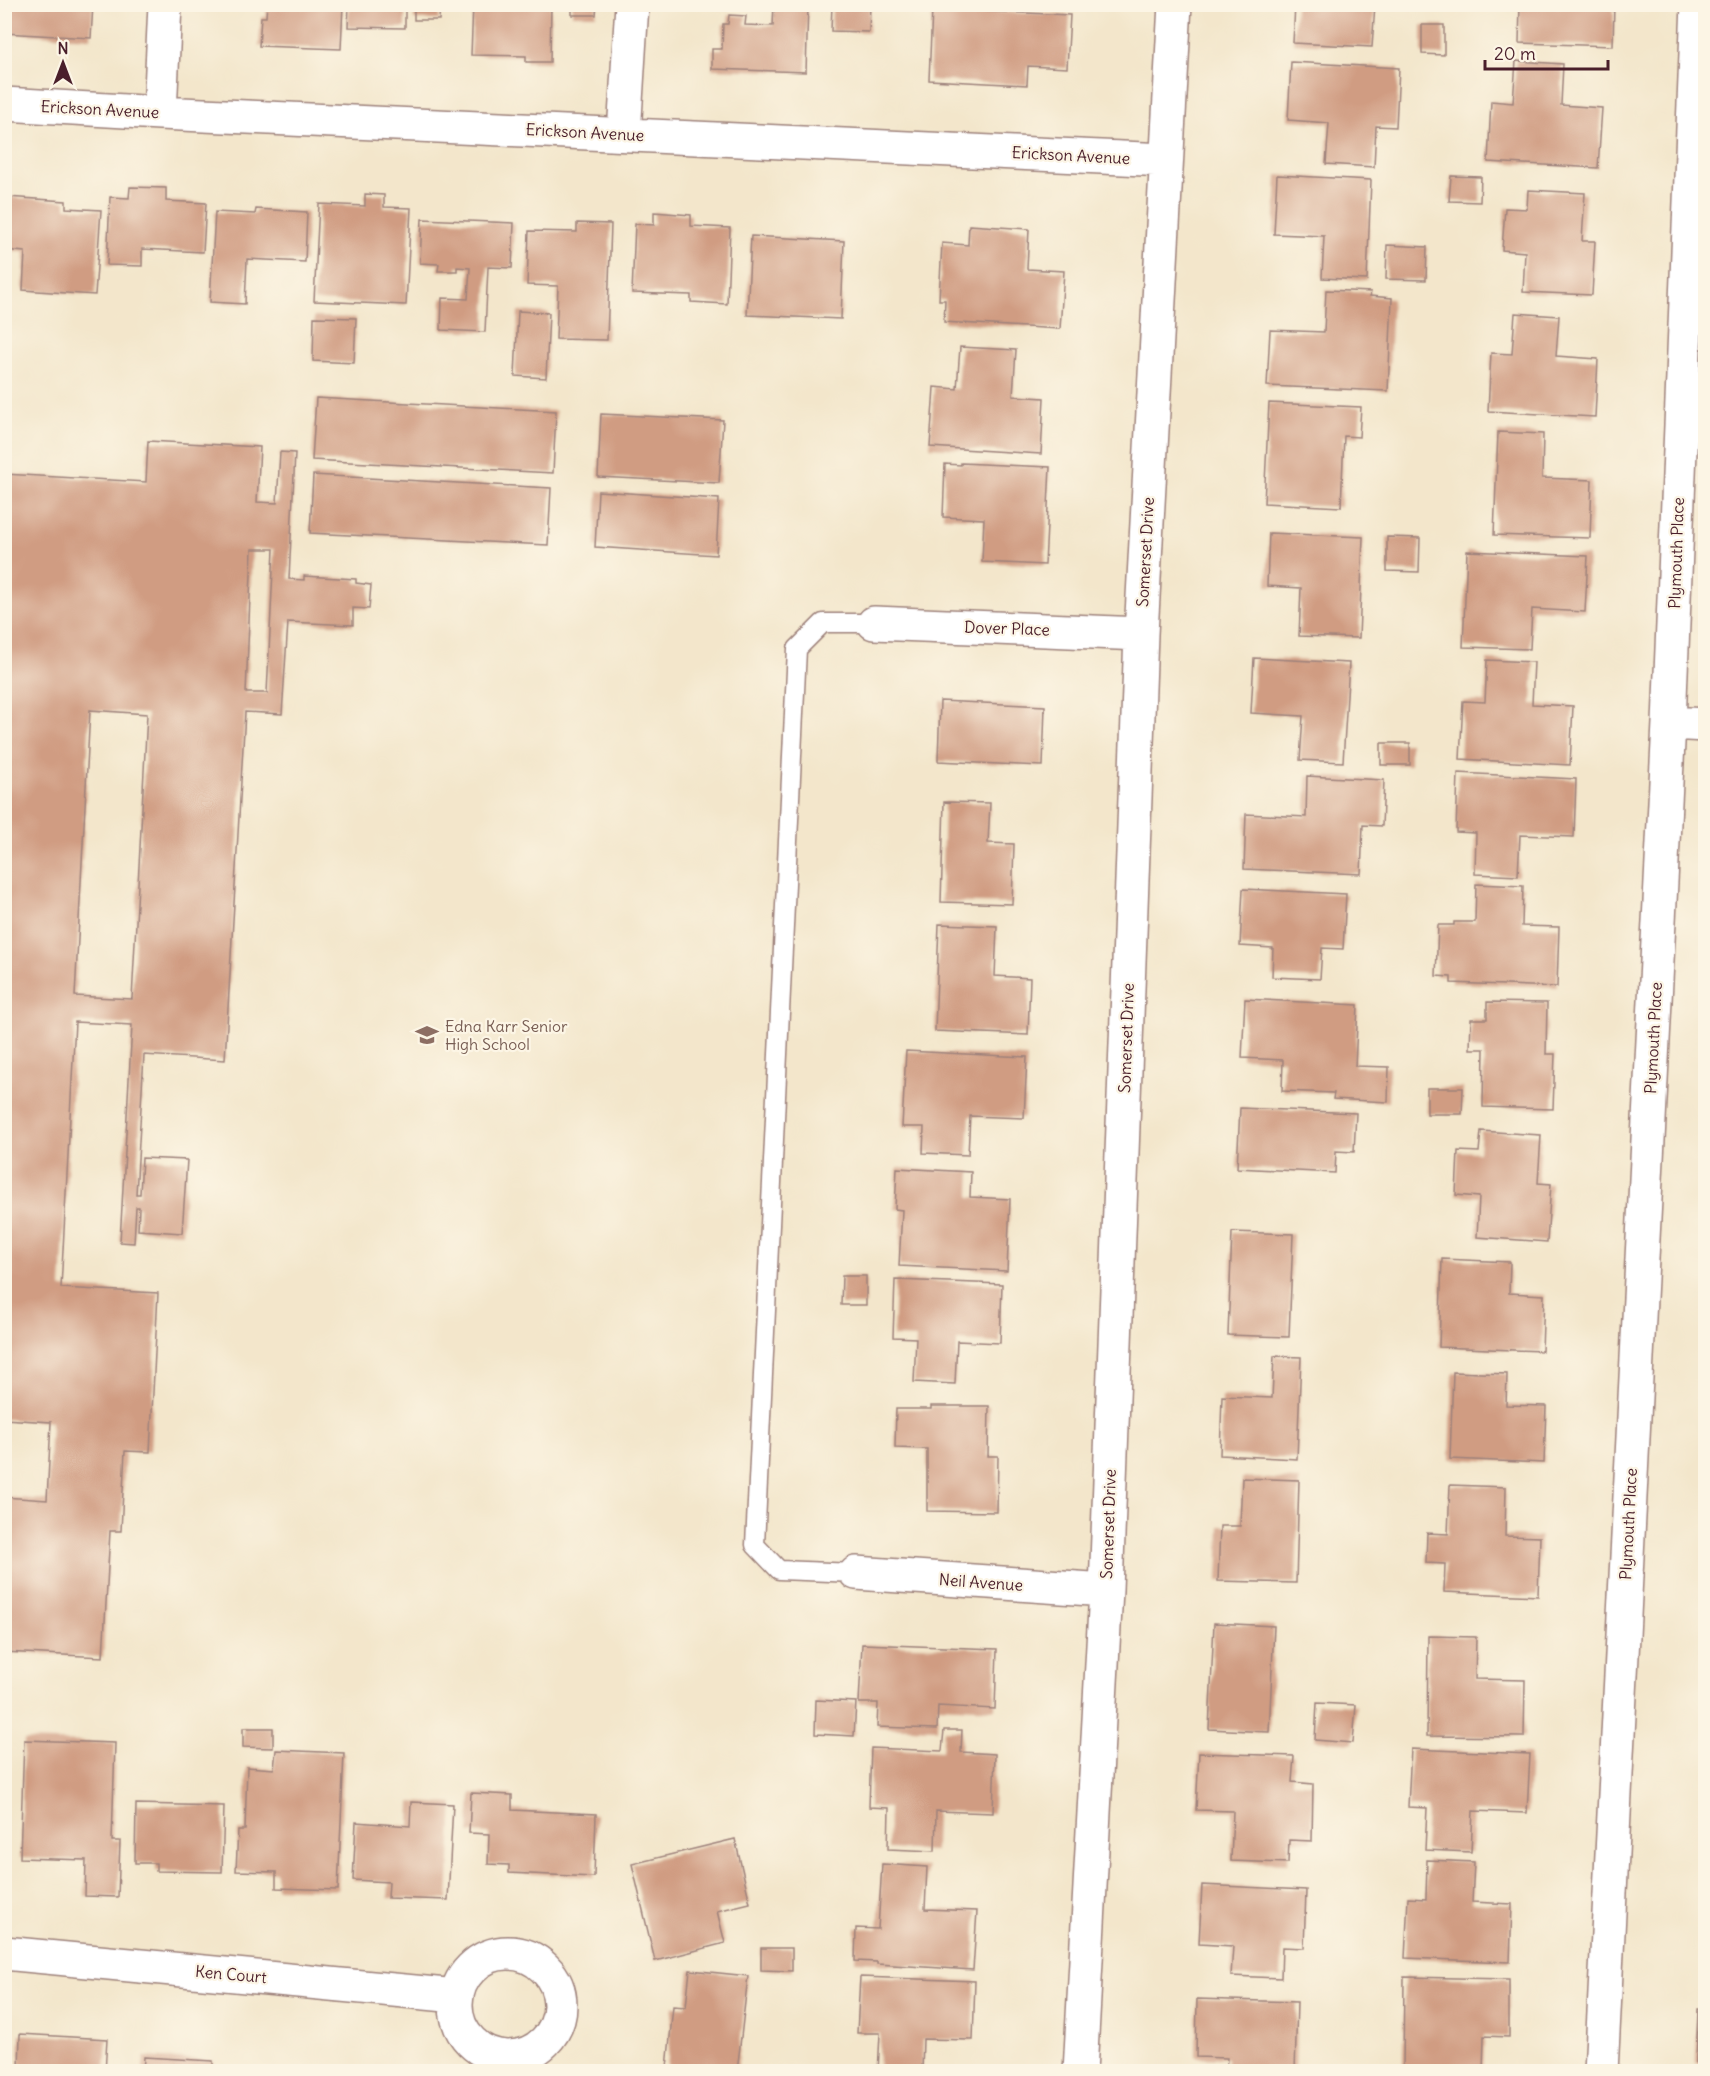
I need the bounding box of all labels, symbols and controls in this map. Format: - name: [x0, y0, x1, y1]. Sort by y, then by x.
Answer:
- north arrow: [33, 33, 93, 93]
- scale bar: [1485, 33, 1608, 71]
- text: N: [57, 38, 69, 58]
- text: 20 m: [1494, 42, 1536, 65]
- street label: Erickson Avenue: [40, 96, 160, 122]
- street label: Erickson Avenue: [525, 119, 645, 145]
- street label: Erickson Avenue: [1011, 142, 1131, 168]
- street label: Somerset Drive: [1132, 497, 1158, 607]
- street label: Plymouth Place: [1664, 497, 1688, 609]
- street label: Dover Place: [964, 617, 1050, 639]
- street label: Plymouth Place: [1640, 982, 1666, 1094]
- street label: Somerset Drive: [1114, 983, 1138, 1093]
- place label: Edna Karr Senior High School: [445, 1016, 568, 1054]
- school or university icon: Edna Karr Senior High School: [414, 1022, 440, 1048]
- street label: Plymouth Place: [1615, 1468, 1641, 1580]
- street label: Somerset Drive: [1096, 1469, 1120, 1579]
- street label: Neil Avenue: [938, 1569, 1024, 1595]
- street label: Ken Court: [194, 1961, 268, 1987]

